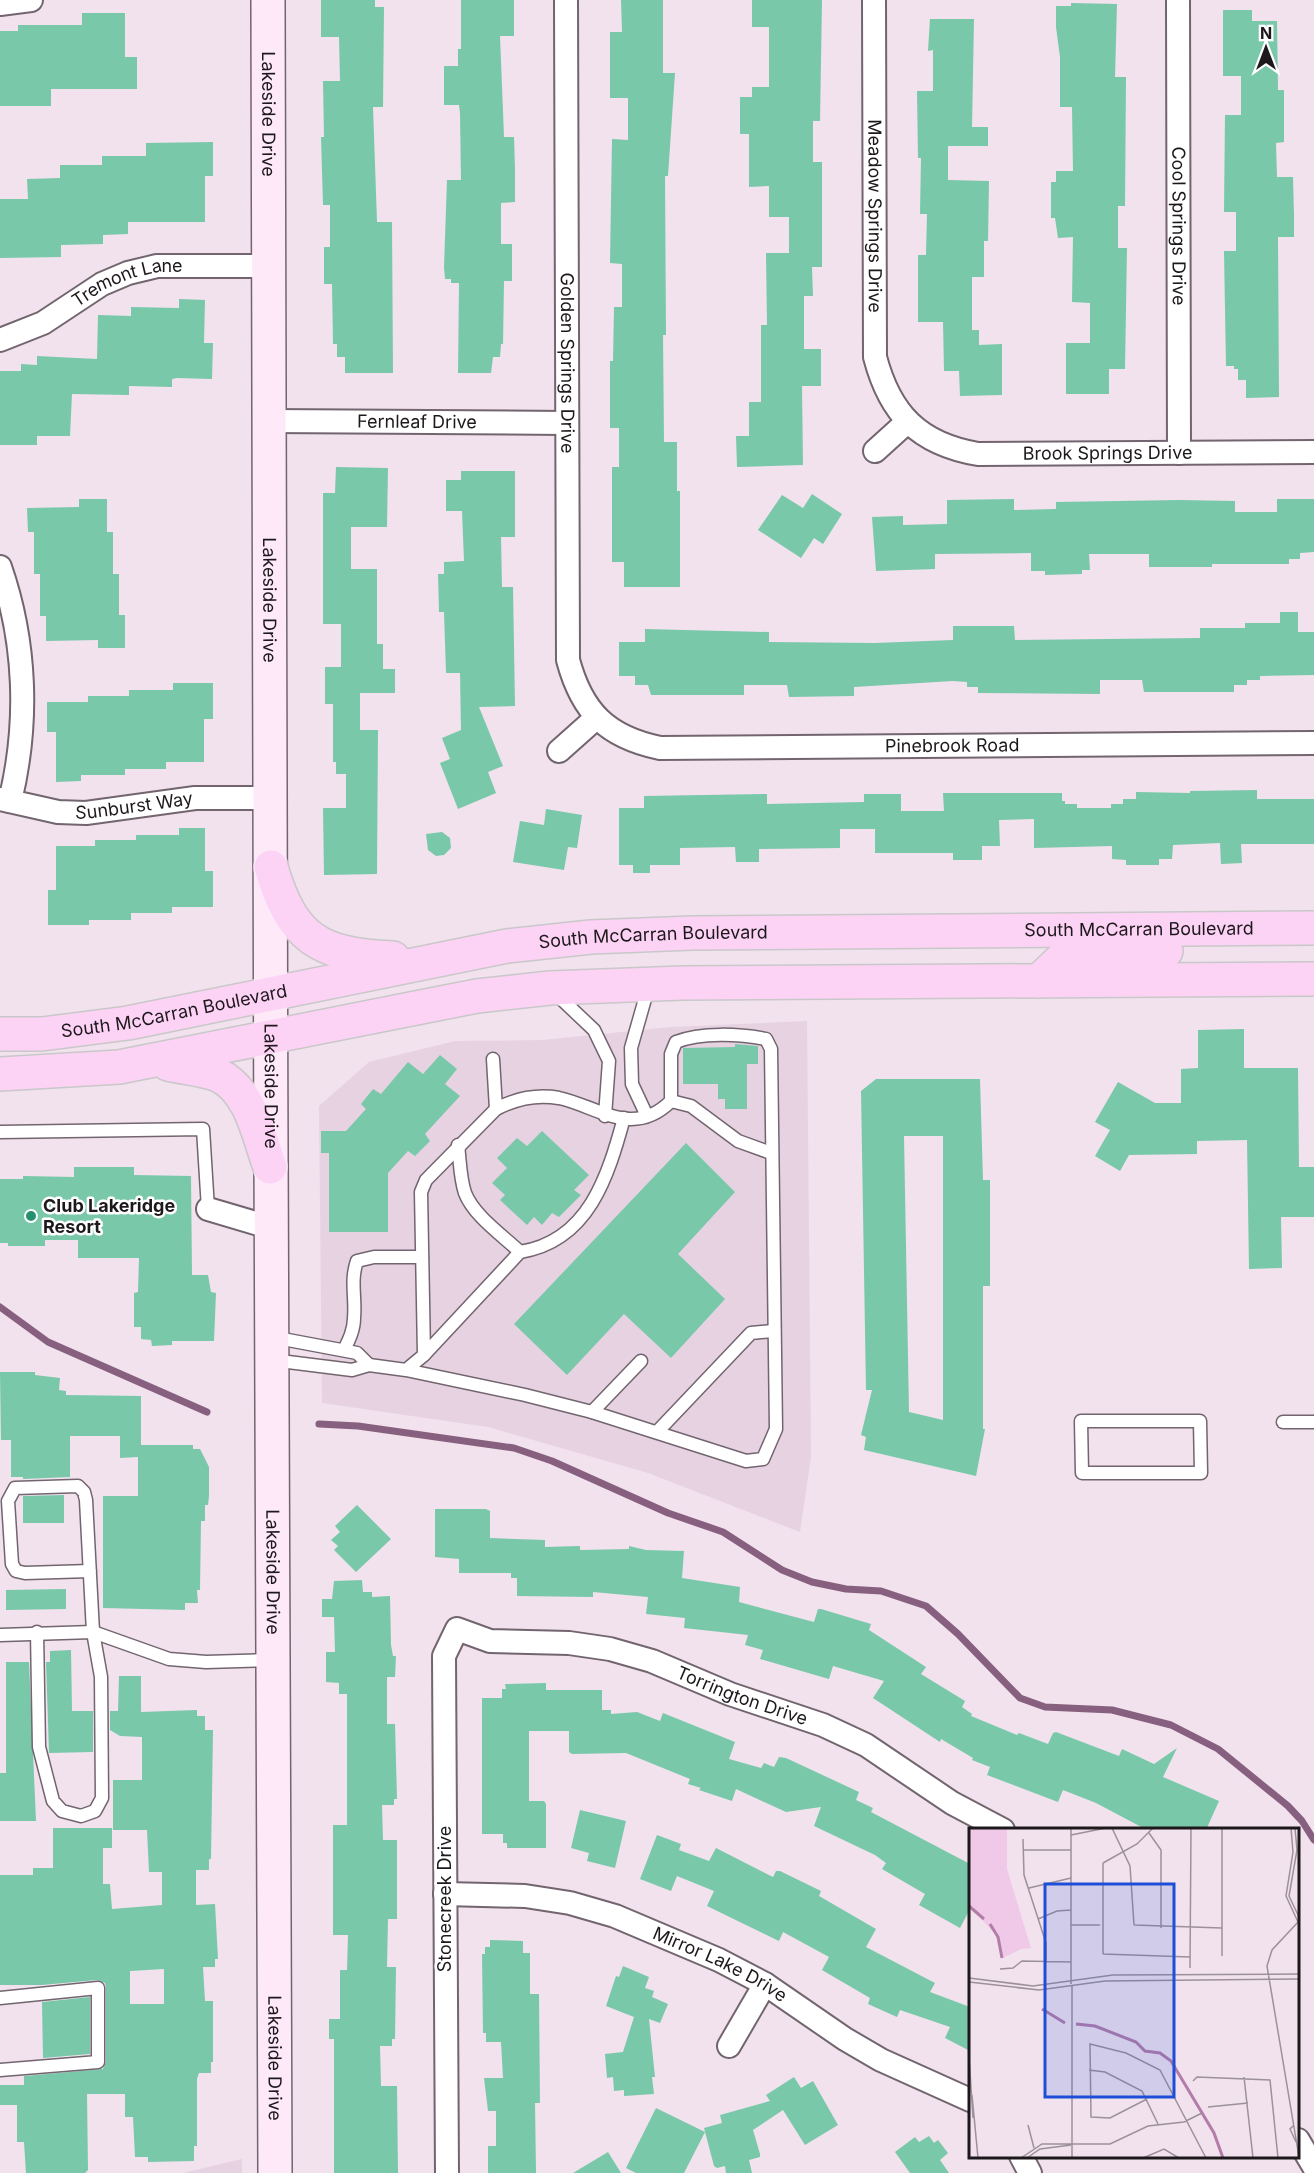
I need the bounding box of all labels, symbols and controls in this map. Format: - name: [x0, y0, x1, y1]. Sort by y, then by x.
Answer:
- north arrow: [1236, 18, 1296, 78]
- text: N: [1260, 23, 1272, 43]
- street label: Lakeside Drive: [258, 51, 279, 177]
- street label: Meadow Springs Drive: [864, 119, 886, 313]
- street label: Cool Springs Drive: [1168, 146, 1190, 306]
- street label: Tremont Lane: [68, 254, 183, 311]
- street label: Golden Springs Drive: [557, 273, 578, 453]
- street label: Fernleaf Drive: [357, 411, 477, 432]
- street label: Brook Springs Drive: [1023, 442, 1192, 464]
- street label: Lakeside Drive: [259, 537, 280, 663]
- street label: Pinebrook Road: [885, 734, 1019, 756]
- street label: Sunburst Way: [75, 787, 194, 823]
- street label: South McCarran Boulevard: [1024, 917, 1254, 940]
- street label: South McCarran Boulevard: [537, 921, 768, 953]
- street label: South McCarran Boulevard: [60, 980, 289, 1041]
- street label: Lakeside Drive: [261, 1023, 282, 1149]
- place label: Club Lakeridge Resort: [43, 1195, 175, 1237]
- marker: Club Lakeridge Resort: [24, 1209, 38, 1223]
- street label: Lakeside Drive: [262, 1509, 284, 1635]
- street label: Torrington Drive: [674, 1662, 810, 1729]
- street label: Stonecreek Drive: [434, 1826, 455, 1972]
- inset map: [969, 1828, 1299, 2158]
- street label: Mirror Lake Drive: [650, 1922, 791, 2006]
- street label: Lakeside Drive: [264, 1995, 286, 2121]

